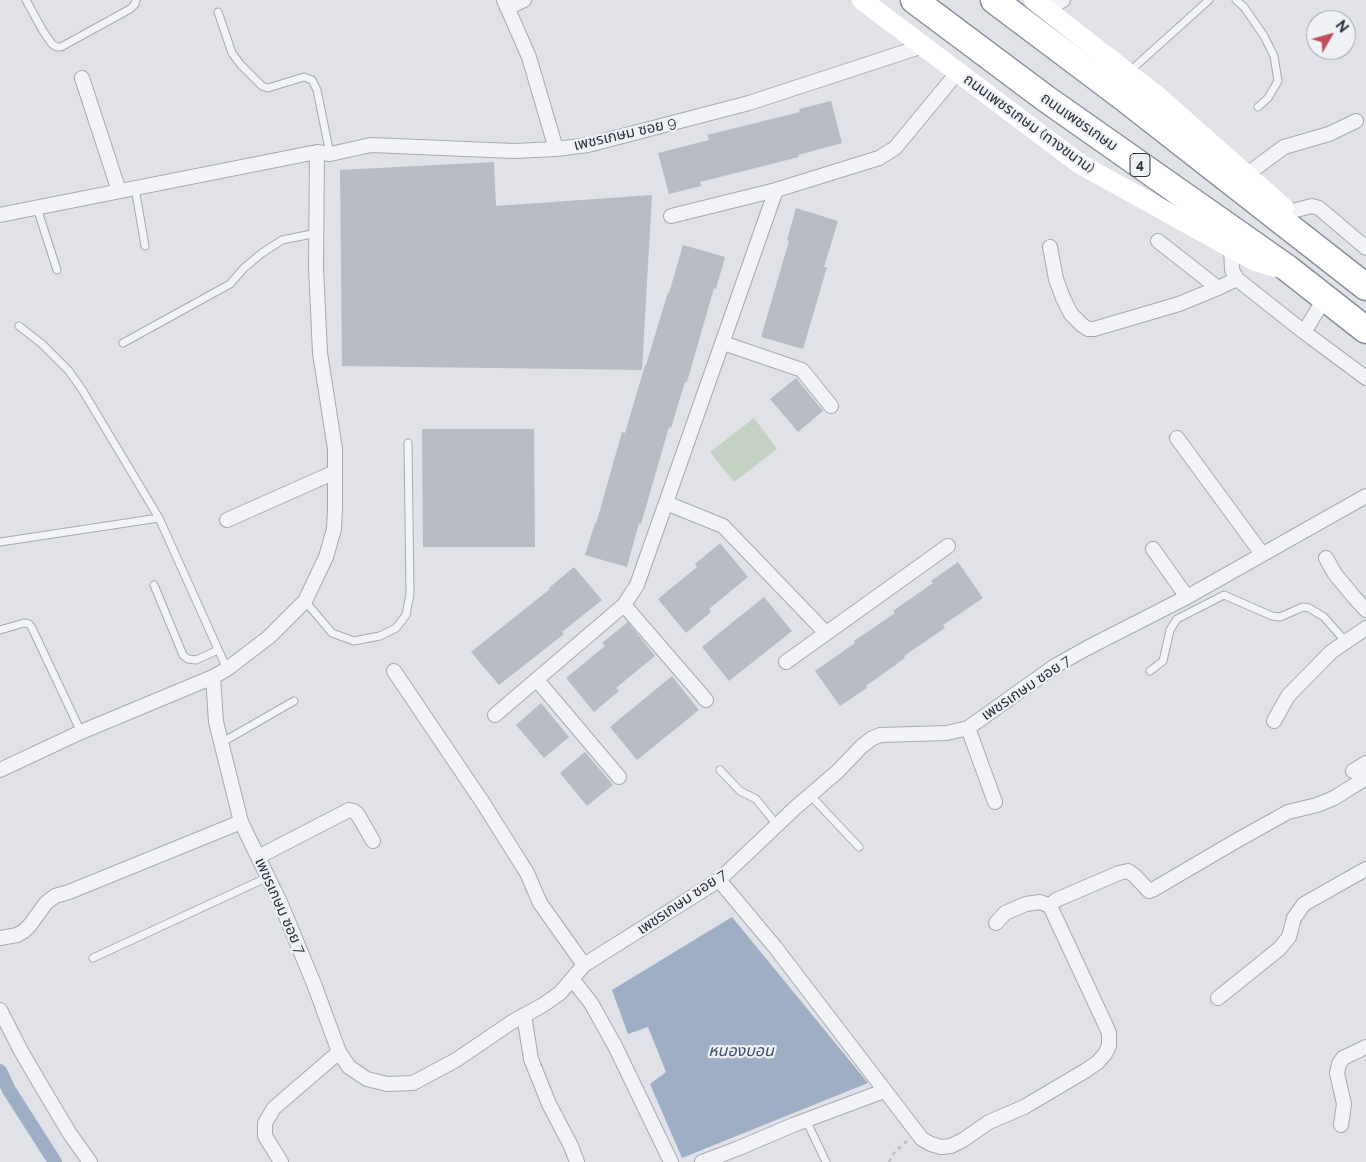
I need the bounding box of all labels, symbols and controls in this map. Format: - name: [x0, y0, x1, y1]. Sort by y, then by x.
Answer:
- north arrow: [1306, 10, 1356, 60]
- text: N: [1332, 17, 1352, 36]
- street label: ถนนเพชรเกษม (ทางขนาน): [960, 70, 1098, 178]
- street label: ถนนเพชรเกษม: [1037, 89, 1121, 155]
- street label: เพชรเกษม ซอย 9: [572, 113, 678, 155]
- road number: 4: [1130, 154, 1150, 176]
- street label: เพชรเกษม ซอย 7: [978, 651, 1074, 725]
- street label: เพชรเกษม ซอย 7: [251, 855, 309, 957]
- street label: เพชรเกษม ซอย 7: [634, 865, 730, 939]
- water label: หนองบอน: [708, 1041, 774, 1061]

